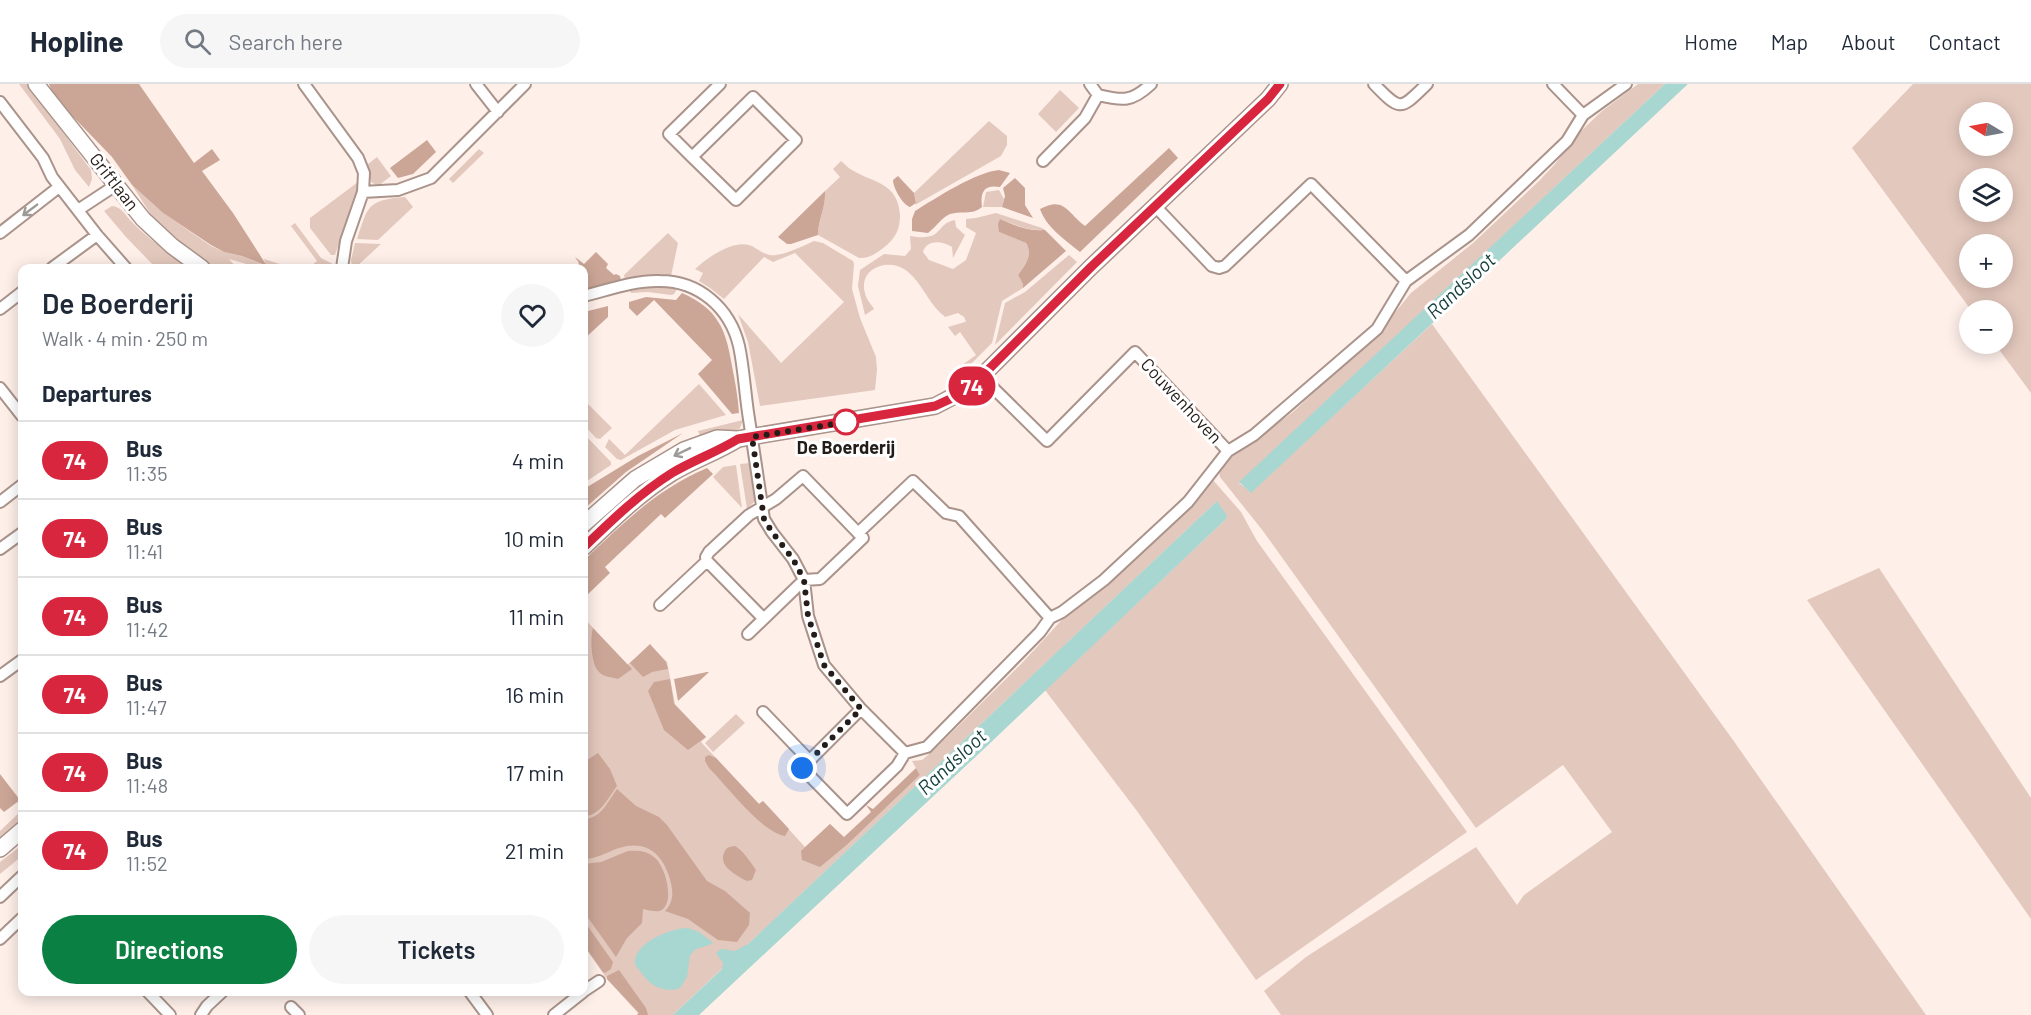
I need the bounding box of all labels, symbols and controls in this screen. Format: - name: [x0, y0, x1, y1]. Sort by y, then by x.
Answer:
- search box: [160, 14, 580, 68]
- text: Hopline: [30, 24, 124, 58]
- icon: search: [181, 25, 214, 58]
- text: Search here: [229, 28, 343, 54]
- text: Home: [1684, 29, 1738, 54]
- text: Map: [1771, 29, 1808, 54]
- text: About: [1841, 29, 1896, 54]
- text: Contact: [1929, 29, 2001, 54]
- north arrow: [1959, 102, 2013, 156]
- map controls: [1959, 102, 2013, 354]
- street label: Griftlaan: [85, 148, 144, 215]
- button: layers: [1959, 168, 2013, 222]
- one-way arrow: [23, 204, 39, 217]
- button: +: [1959, 234, 2013, 288]
- water label: Randsloot: [1421, 247, 1500, 323]
- button: heart: [501, 284, 564, 347]
- text: De Boerderij: [42, 286, 194, 320]
- button: −: [1959, 300, 2013, 354]
- text: Walk · 4 min · 250 m: [42, 326, 208, 350]
- street label: Couwenhoven: [1137, 353, 1227, 448]
- line badge: 74: [945, 366, 999, 406]
- text: 74: [960, 374, 984, 399]
- text: Departures: [42, 380, 152, 406]
- marker: De Boerderij: [833, 409, 859, 435]
- text: Bus: [126, 435, 163, 461]
- place label: De Boerderij: [797, 436, 895, 458]
- text: 4 min: [512, 447, 564, 473]
- one-way arrow: [674, 447, 692, 458]
- text: 74: [63, 448, 87, 473]
- text: 11:35: [126, 461, 167, 485]
- text: Bus: [126, 513, 163, 539]
- text: 10 min: [504, 525, 564, 551]
- text: 74: [63, 526, 87, 551]
- text: 11:41: [126, 539, 163, 563]
- text: Bus: [126, 591, 163, 617]
- text: 11 min: [508, 603, 564, 629]
- text: 74: [63, 604, 87, 629]
- text: 11:42: [126, 617, 169, 641]
- text: Bus: [126, 669, 163, 695]
- text: 16 min: [505, 681, 564, 707]
- text: 74: [63, 682, 87, 707]
- text: 11:47: [126, 695, 167, 719]
- water label: Randsloot: [912, 723, 991, 799]
- text: Bus: [126, 747, 163, 773]
- your location: [787, 753, 817, 783]
- text: 17 min: [506, 759, 564, 785]
- text: 74: [63, 760, 87, 785]
- text: 11:48: [126, 773, 168, 797]
- text: Bus: [126, 825, 163, 851]
- text: 21 min: [505, 837, 564, 863]
- text: 74: [63, 838, 87, 863]
- text: 11:52: [126, 851, 168, 875]
- button: Directions: [42, 915, 297, 984]
- button: Tickets: [309, 915, 564, 984]

